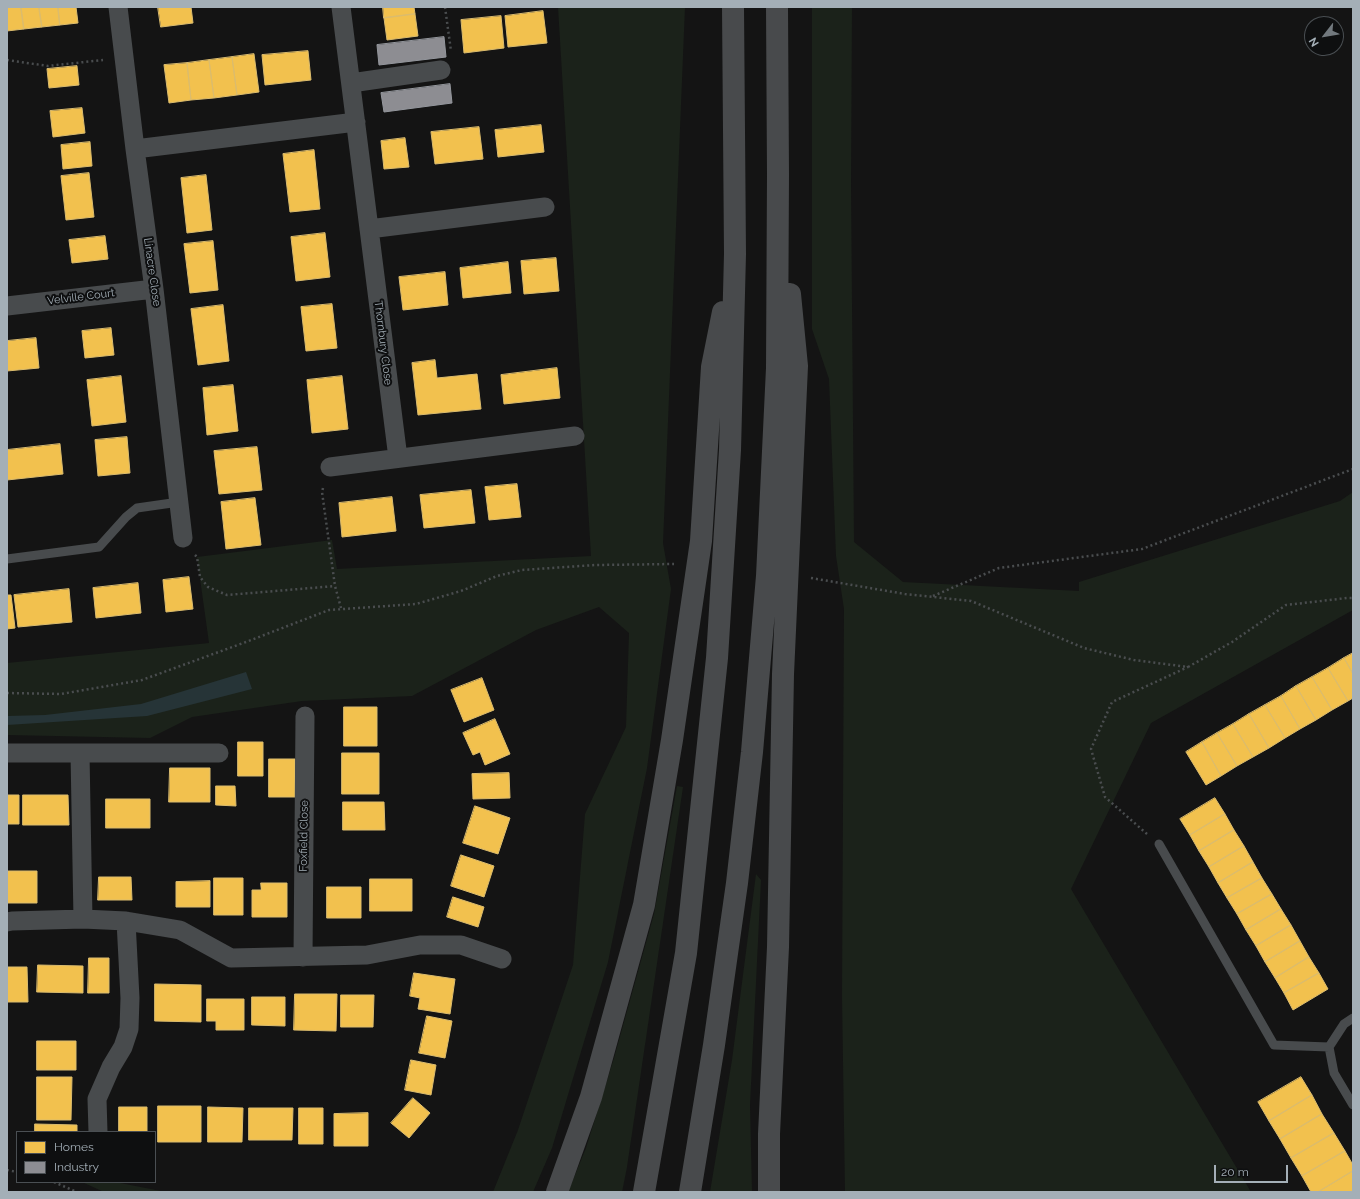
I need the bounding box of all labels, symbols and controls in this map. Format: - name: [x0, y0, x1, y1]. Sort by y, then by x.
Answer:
- north arrow: [1304, 16, 1344, 56]
- text: N: [1306, 35, 1322, 49]
- street label: Linacre Close: [141, 237, 163, 307]
- street label: Velville Court: [47, 286, 115, 308]
- street label: Thornbury Close: [371, 300, 395, 386]
- street label: Foxfield Close: [297, 800, 311, 872]
- legend: [16, 1131, 156, 1183]
- text: Homes: [54, 1140, 94, 1154]
- scale bar: [1216, 1157, 1290, 1183]
- text: Industry: [54, 1160, 99, 1174]
- text: 20 m: [1221, 1165, 1249, 1179]

